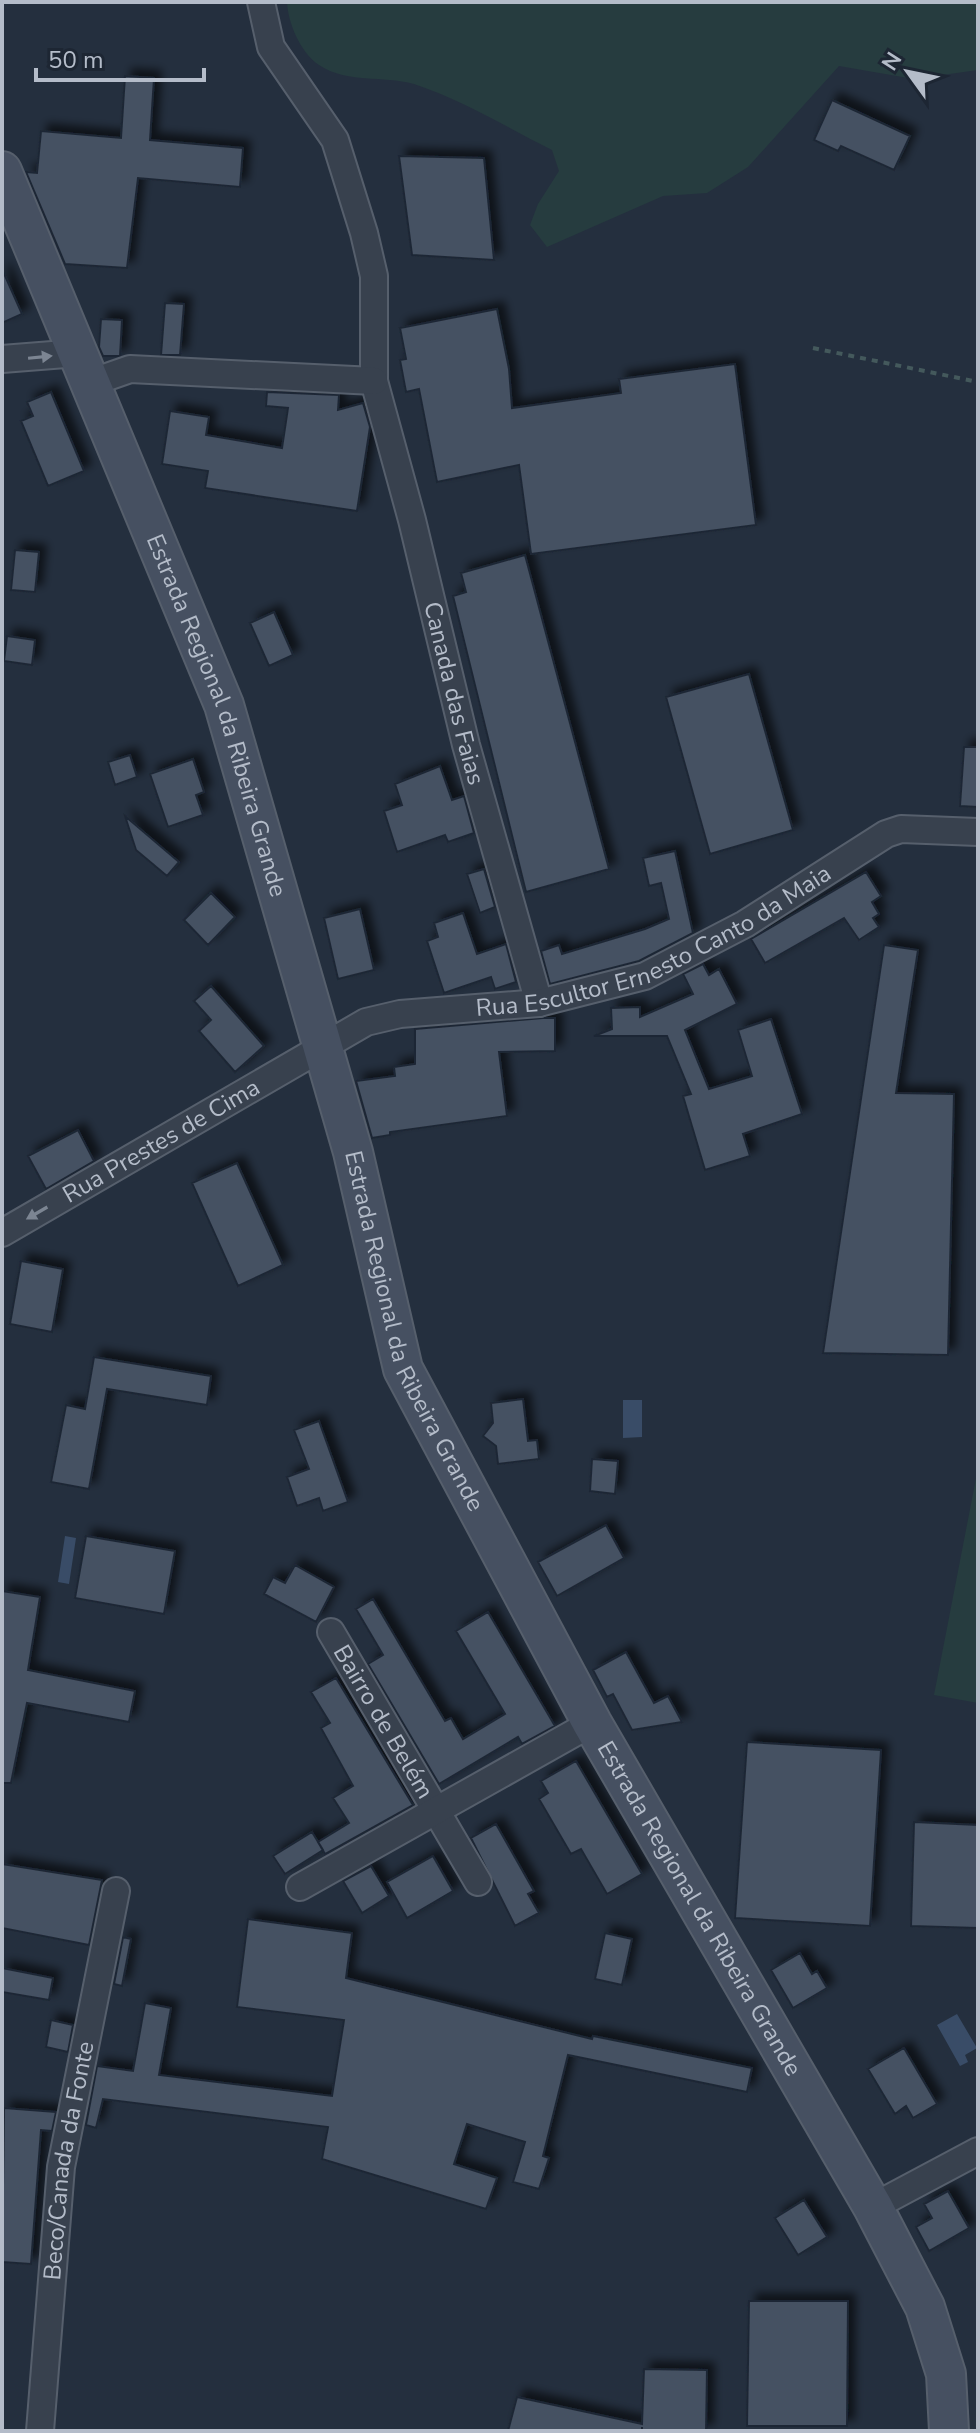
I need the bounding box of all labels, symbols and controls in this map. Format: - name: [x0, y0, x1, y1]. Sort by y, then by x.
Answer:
- scale bar: [36, 32, 204, 82]
- north arrow: [868, 32, 948, 112]
- text: 50 m: [48, 44, 104, 76]
- text: N: [875, 47, 909, 77]
- one-way arrow: [28, 350, 53, 363]
- street label: Estrada Regional da Ribeira Grande: [139, 529, 295, 901]
- street label: Canada das Faias: [416, 599, 492, 789]
- street label: Rua Escultor Ernesto Canto da Maia: [475, 857, 837, 1024]
- street label: Rua Prestes de Cima: [57, 1071, 266, 1210]
- street label: Estrada Regional da Ribeira Grande: [337, 1148, 492, 1517]
- one-way arrow: [25, 1206, 48, 1220]
- street label: Bairro de Belém: [326, 1639, 441, 1805]
- street label: Estrada Regional da Ribeira Grande: [590, 1735, 810, 2082]
- street label: Beco/Canada da Fonte: [36, 2039, 102, 2281]

